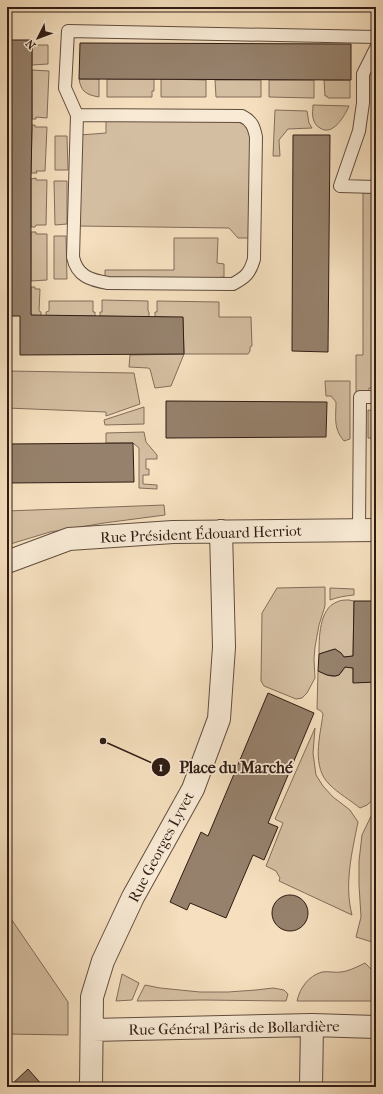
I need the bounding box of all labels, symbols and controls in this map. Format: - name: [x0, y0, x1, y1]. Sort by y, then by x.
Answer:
- north arrow: [18, 18, 58, 58]
- text: N: [23, 36, 39, 52]
- street label: Rue Président Édouard Herriot: [100, 521, 303, 547]
- callout: Place du Marché: [151, 753, 301, 781]
- text: Place du Marché: [179, 758, 293, 777]
- text: 1: [159, 760, 163, 774]
- street label: Rue Georges Lyvet: [124, 788, 198, 905]
- street label: Rue Général Pâris de Bollardière: [128, 1017, 340, 1039]

